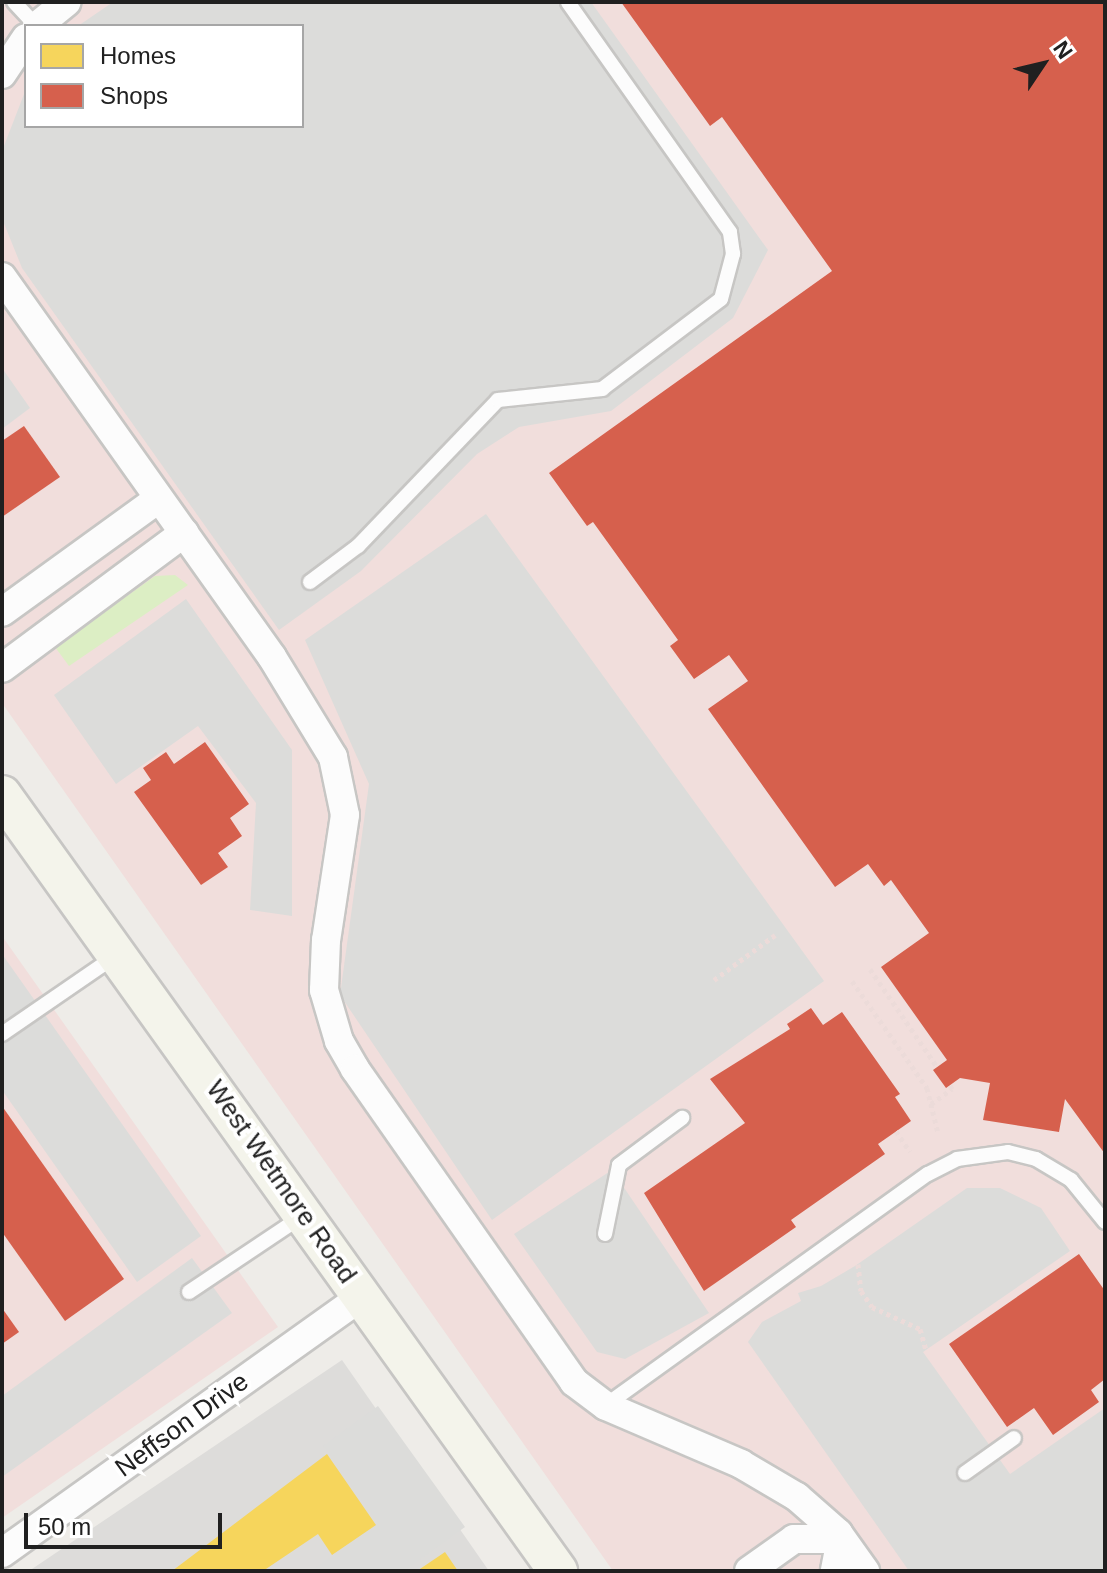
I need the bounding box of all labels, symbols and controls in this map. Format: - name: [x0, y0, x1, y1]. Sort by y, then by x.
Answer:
- legend: [24, 24, 304, 128]
- north arrow: [1003, 24, 1083, 104]
- text: N: [1048, 36, 1078, 64]
- text: Homes: [100, 42, 176, 69]
- text: Shops: [100, 82, 168, 109]
- street label: West Wetmore Road: [199, 1075, 363, 1289]
- street label: Neffson Drive: [109, 1366, 255, 1484]
- scale bar: [28, 1497, 226, 1547]
- text: 50 m: [38, 1513, 91, 1540]

